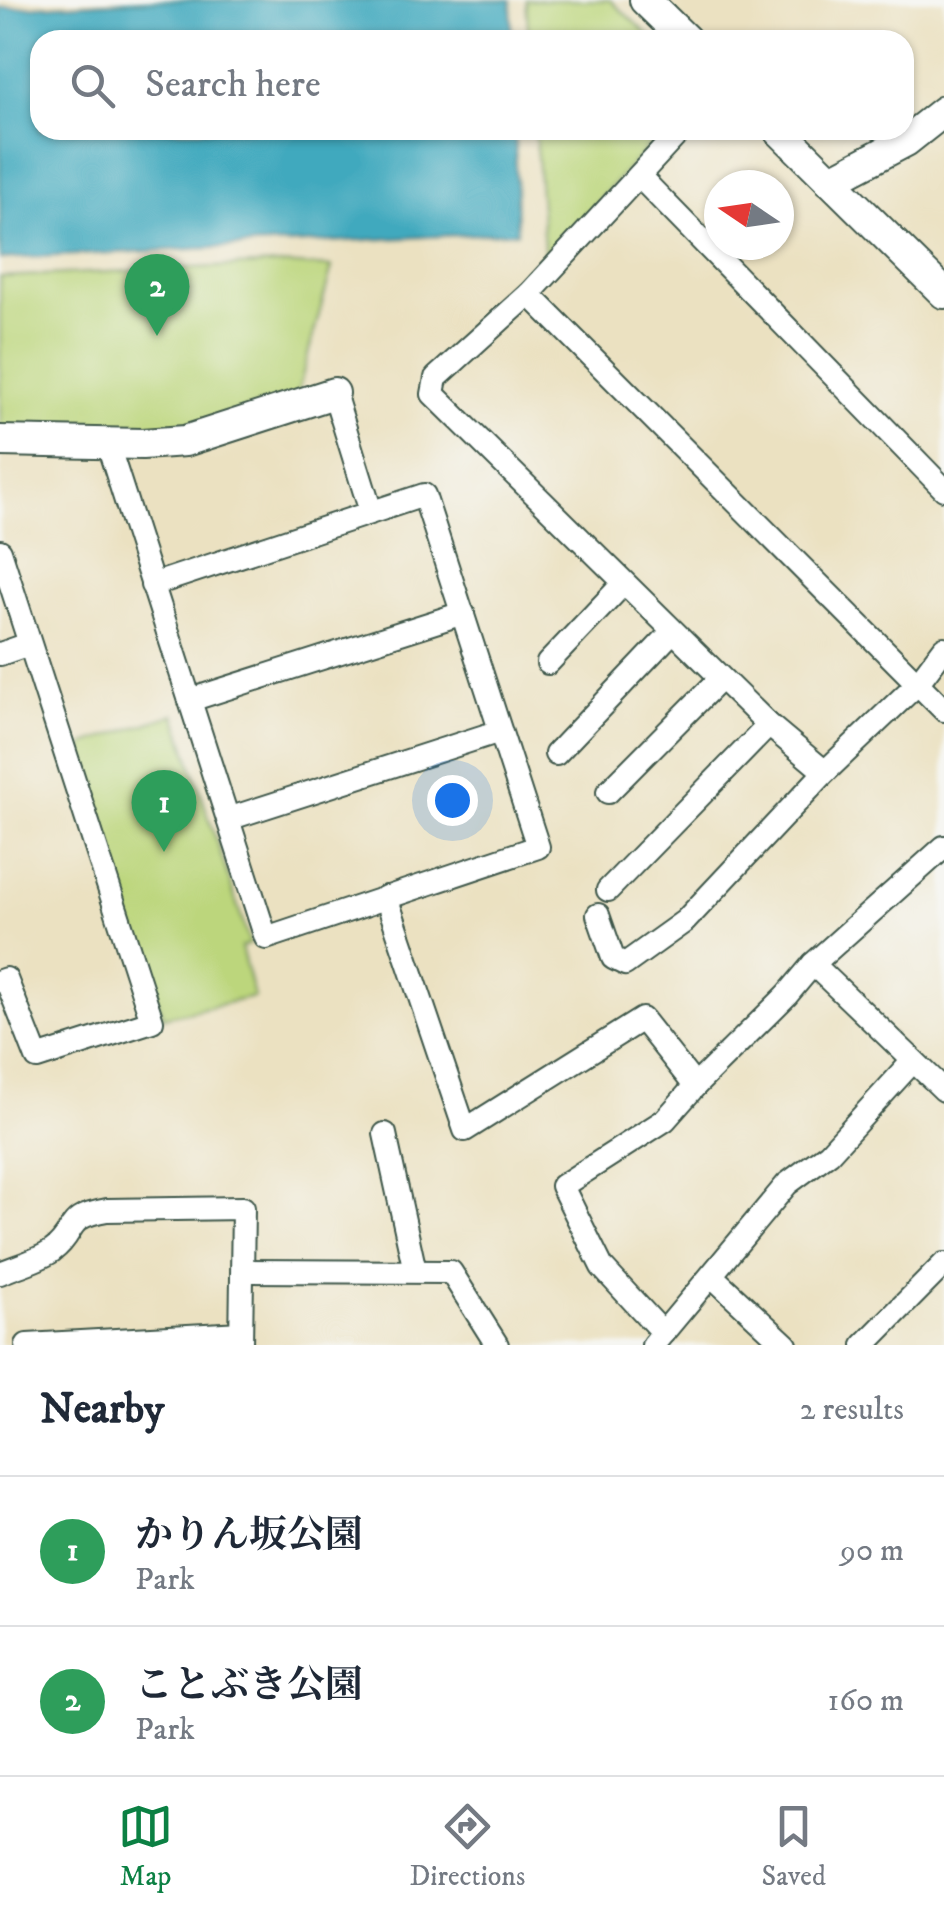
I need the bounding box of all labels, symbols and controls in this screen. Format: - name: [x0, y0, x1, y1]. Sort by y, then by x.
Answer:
- search box: [30, 30, 914, 140]
- icon: search: [65, 58, 120, 113]
- text: Search here: [145, 61, 321, 109]
- north arrow: [704, 170, 794, 260]
- pin: 2: [124, 254, 190, 336]
- pin: 1: [132, 770, 196, 852]
- your location: [427, 775, 478, 826]
- text: Nearby: [40, 1384, 164, 1436]
- text: 2 results: [800, 1390, 904, 1430]
- text: かりん坂公園: [135, 1512, 363, 1560]
- text: 1: [67, 1531, 78, 1571]
- text: 90 m: [840, 1531, 904, 1571]
- text: Park: [135, 1560, 195, 1600]
- text: ことぶき公園: [135, 1662, 363, 1710]
- text: 2: [65, 1681, 80, 1721]
- text: 160 m: [828, 1681, 904, 1721]
- text: Park: [135, 1710, 195, 1750]
- tab: Map: [118, 1799, 173, 1894]
- tab: Directions: [409, 1799, 525, 1894]
- tab: Saved: [762, 1799, 826, 1894]

